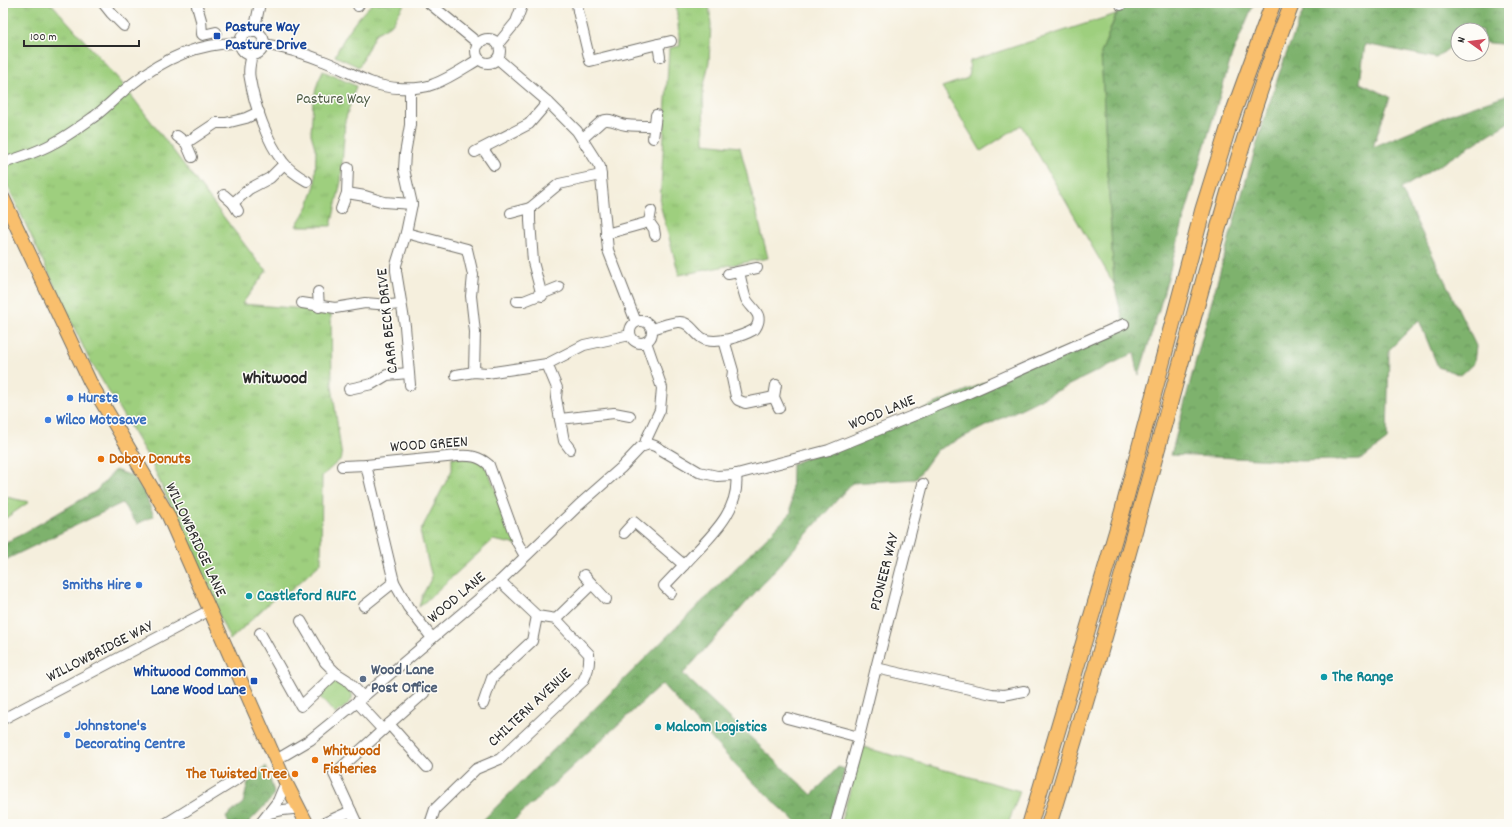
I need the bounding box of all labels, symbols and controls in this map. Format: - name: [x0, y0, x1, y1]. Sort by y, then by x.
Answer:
- place label: Pasture Way Pasture Drive: [225, 16, 307, 57]
- scale bar: [24, 22, 139, 48]
- north arrow: [1450, 22, 1490, 62]
- text: 100 m: [30, 29, 57, 46]
- marker: Pasture Way Pasture Drive: [212, 31, 222, 41]
- text: N: [1454, 35, 1471, 45]
- park label: Pasture Way: [296, 88, 371, 111]
- street label: CARR BECK DRIVE: [371, 267, 405, 375]
- district label: Whitwood: [243, 367, 307, 392]
- place label: Hursts: [78, 387, 119, 410]
- street label: WOOD LANE: [845, 389, 919, 437]
- marker: Hursts: [65, 393, 75, 403]
- place label: Wilco Motosave: [56, 409, 147, 432]
- marker: Wilco Motosave: [43, 415, 53, 425]
- street label: WOOD GREEN: [389, 431, 469, 459]
- place label: Doboy Donuts: [109, 448, 191, 471]
- marker: Doboy Donuts: [96, 454, 106, 464]
- street label: WILLOWBRIDGE LANE: [158, 479, 232, 602]
- street label: PIONEER WAY: [864, 530, 906, 613]
- street label: WOOD LANE: [423, 566, 492, 629]
- place label: Smiths Hire: [62, 574, 131, 597]
- marker: Smiths Hire: [134, 580, 144, 590]
- place label: Castleford RUFC: [257, 585, 356, 608]
- marker: Castleford RUFC: [244, 591, 254, 601]
- street label: WILLOWBRIDGE WAY: [43, 615, 158, 689]
- place label: Wood Lane Post Office: [371, 659, 438, 700]
- place label: Whitwood Common Lane Wood Lane: [133, 661, 246, 702]
- street label: CHILTERN AVENUE: [483, 663, 578, 753]
- place label: The Range: [1332, 666, 1393, 689]
- marker: The Range: [1319, 672, 1329, 682]
- marker: Wood Lane Post Office: [358, 674, 368, 684]
- marker: Whitwood Common Lane Wood Lane: [249, 676, 259, 686]
- place label: Johnstone's Decorating Centre: [75, 715, 185, 756]
- place label: Malcom Logistics: [666, 716, 767, 739]
- marker: Malcom Logistics: [653, 722, 663, 732]
- marker: Johnstone's Decorating Centre: [62, 730, 72, 740]
- place label: Whitwood Fisheries: [323, 740, 380, 781]
- marker: Whitwood Fisheries: [310, 755, 320, 765]
- place label: The Twisted Tree: [186, 763, 287, 786]
- marker: The Twisted Tree: [290, 769, 300, 779]

